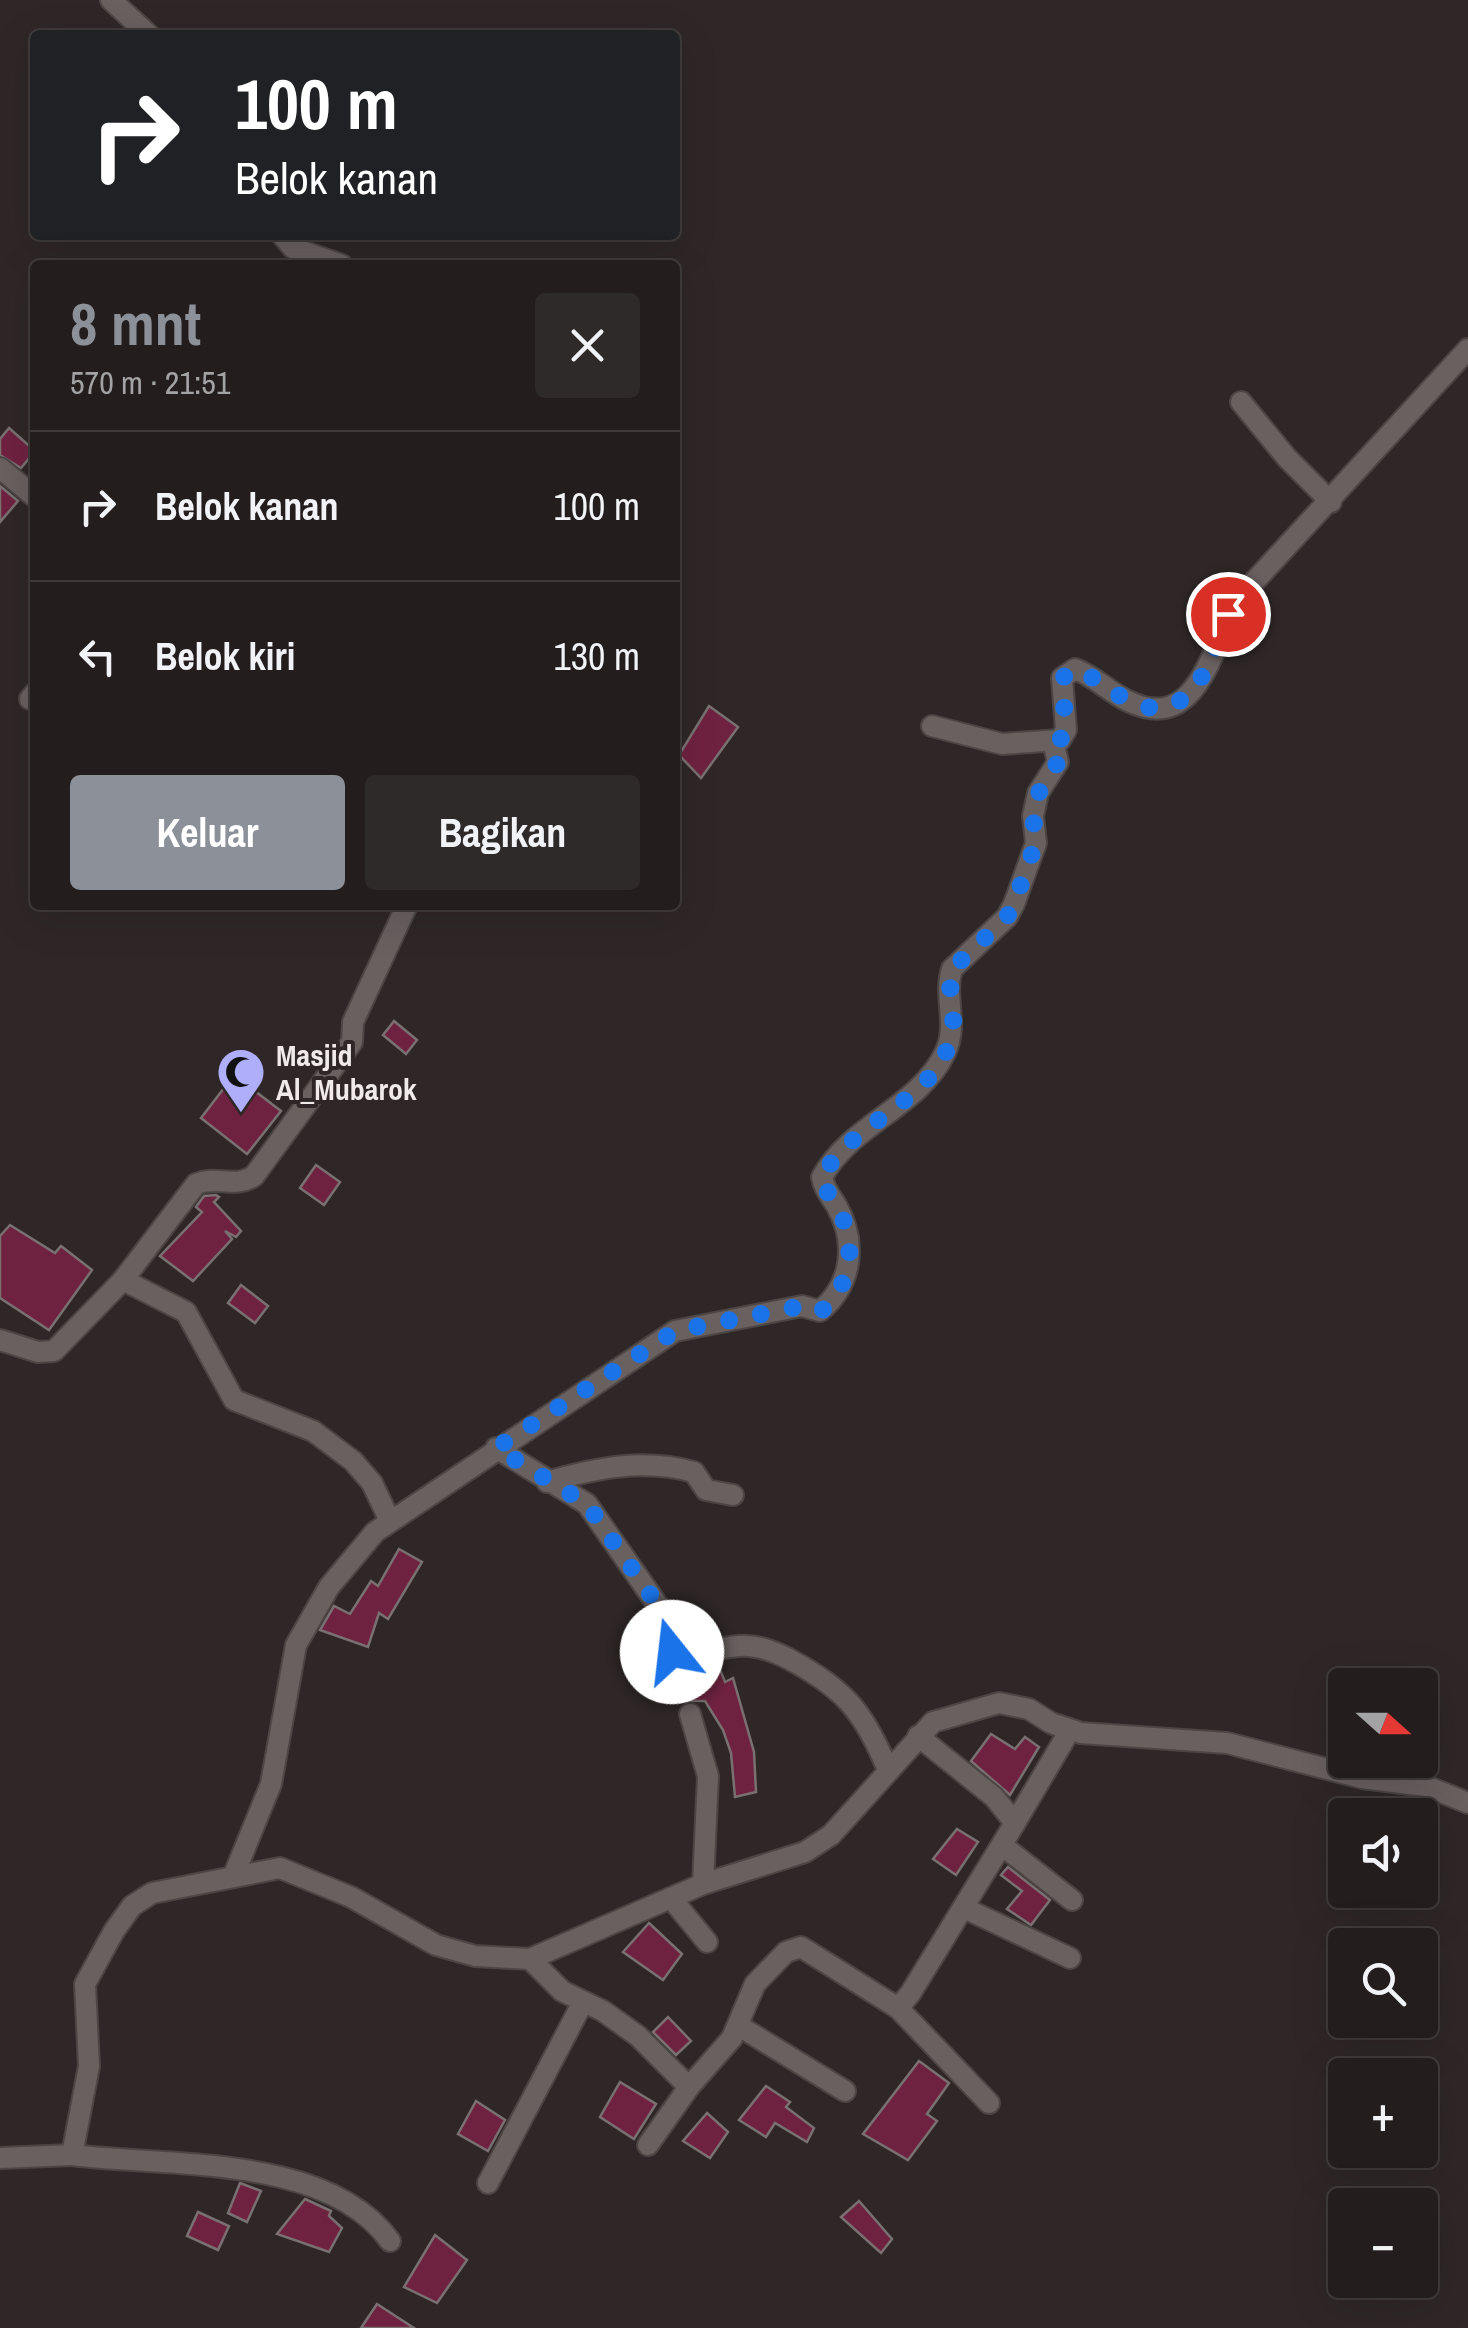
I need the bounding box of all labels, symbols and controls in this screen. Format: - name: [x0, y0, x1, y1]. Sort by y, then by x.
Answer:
- text: 100 m: [235, 57, 398, 151]
- icon: right: [70, 70, 200, 200]
- text: Belok kanan: [235, 147, 438, 208]
- text: 8 mnt: [70, 283, 201, 364]
- button: close: [535, 293, 640, 398]
- text: 570 m · 21:51: [70, 361, 230, 404]
- icon: right: [70, 479, 125, 534]
- text: Belok kanan: [155, 481, 339, 532]
- text: 100 m: [553, 481, 640, 532]
- pin: [1186, 572, 1271, 657]
- icon: arrive: [1201, 587, 1256, 642]
- icon: left: [70, 629, 125, 684]
- text: Belok kiri: [155, 631, 295, 682]
- text: 130 m: [553, 631, 640, 682]
- button: Keluar: [70, 775, 345, 890]
- button: Bagikan: [365, 775, 640, 890]
- place label: Masjid Al_Mubarok: [276, 1035, 417, 1109]
- mosque icon: Masjid Al_Mubarok: [215, 1046, 267, 1114]
- position arrow: [620, 1600, 724, 1704]
- north arrow: [1328, 1668, 1438, 1778]
- map controls: [1328, 1668, 1438, 2298]
- button: sound: [1328, 1798, 1438, 1908]
- button: search: [1328, 1928, 1438, 2038]
- button: +: [1328, 2058, 1438, 2168]
- button: −: [1328, 2188, 1438, 2298]

